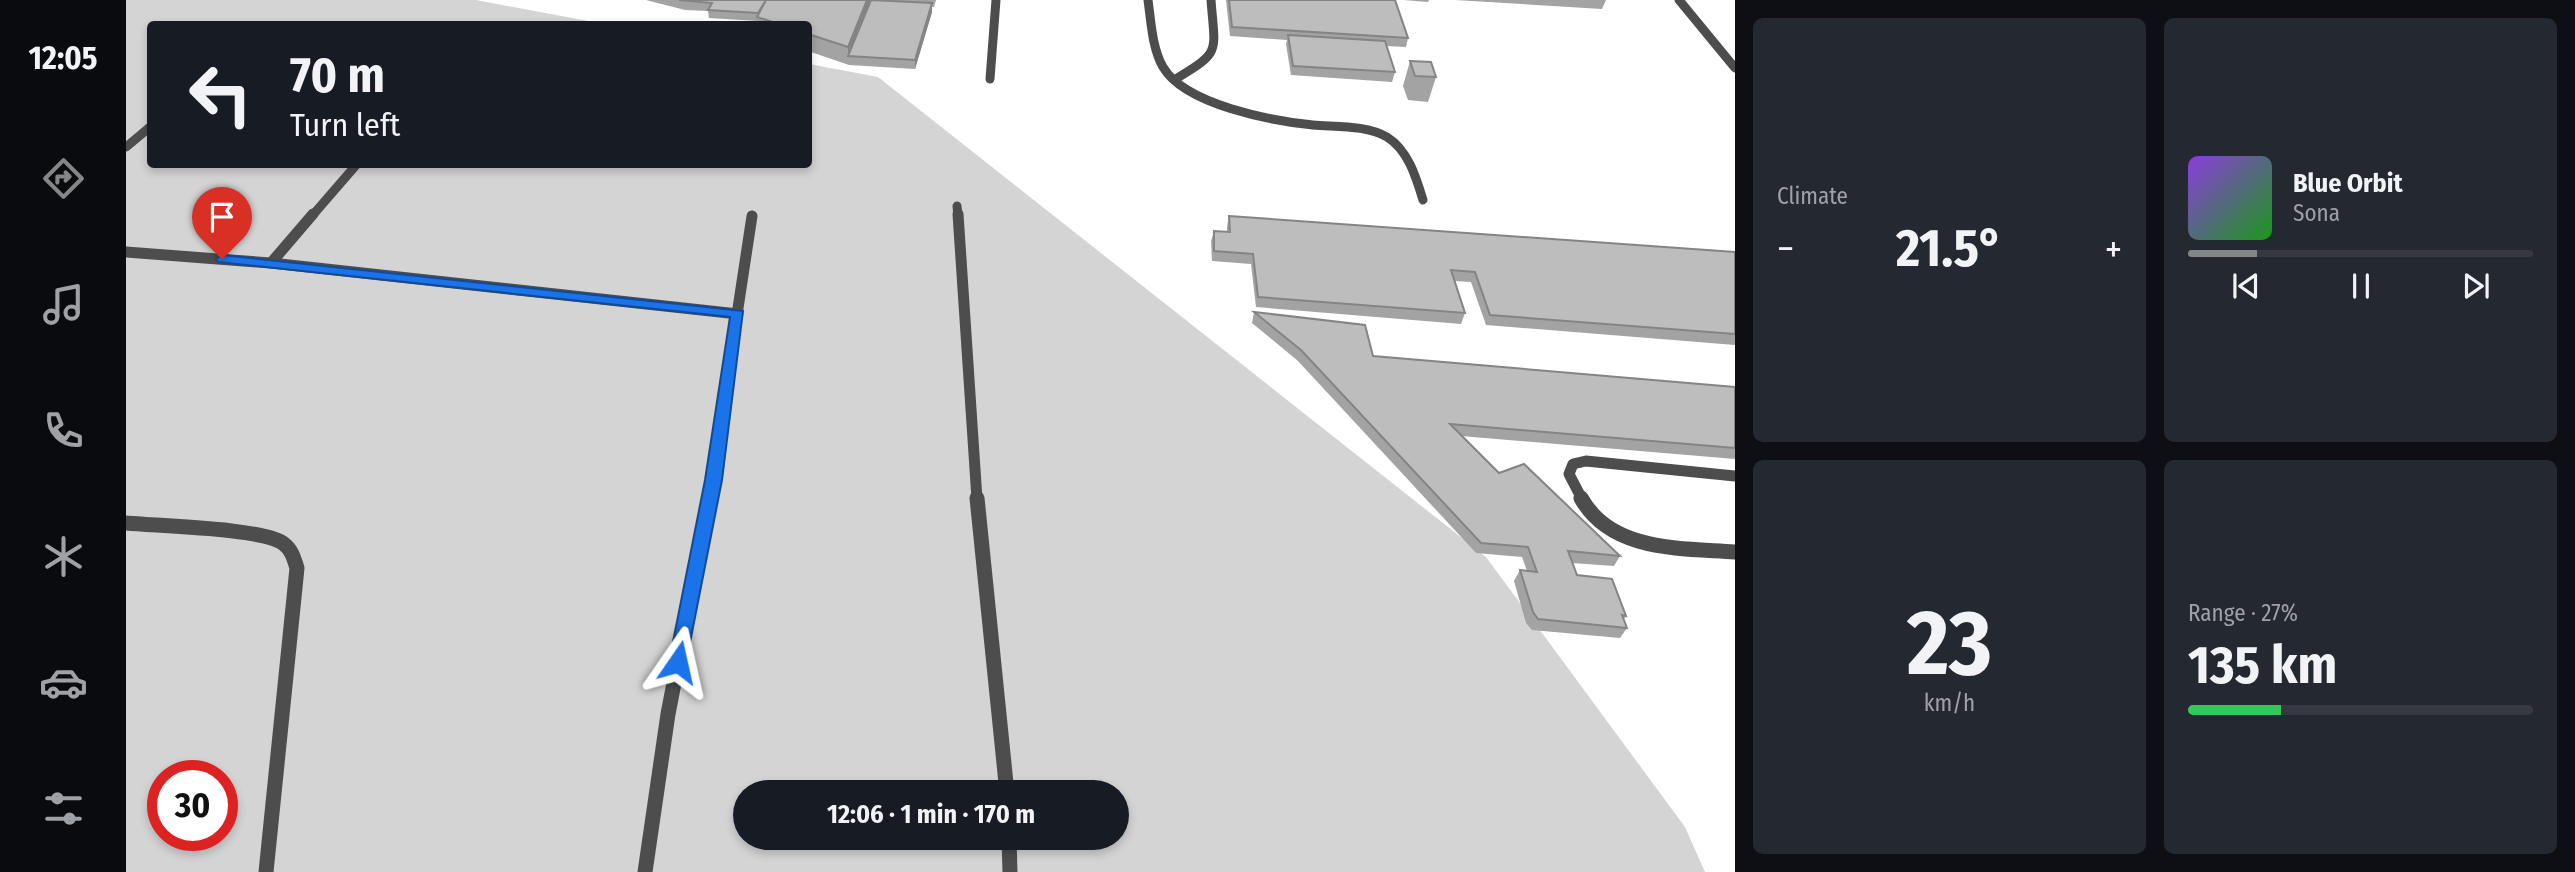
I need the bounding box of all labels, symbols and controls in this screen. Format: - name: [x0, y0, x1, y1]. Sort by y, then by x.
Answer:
- text: 12:05: [29, 39, 97, 77]
- text: 70 m: [290, 46, 385, 105]
- icon: left: [175, 49, 266, 140]
- text: Turn left: [290, 106, 400, 144]
- icon: directions: [39, 154, 88, 203]
- text: Blue Orbit: [2293, 168, 2403, 199]
- text: Climate: [1777, 182, 1848, 210]
- pin: [192, 187, 252, 259]
- icon: arrive: [203, 198, 241, 236]
- text: Sona: [2293, 199, 2340, 227]
- text: 21.5°: [1896, 217, 2003, 280]
- text: −: [1777, 226, 1794, 272]
- text: +: [2105, 226, 2122, 272]
- icon: previous: [2227, 267, 2265, 305]
- icon: pause: [2342, 267, 2380, 305]
- icon: next: [2457, 267, 2495, 305]
- icon: music: [39, 280, 88, 329]
- icon: phone: [39, 406, 88, 455]
- icon: climate: [39, 532, 88, 581]
- text: 23: [1907, 589, 1992, 698]
- text: Range · 27%: [2188, 599, 2298, 627]
- position arrow: [641, 625, 715, 699]
- text: 135 km: [2188, 634, 2337, 697]
- icon: car: [39, 658, 88, 707]
- text: km/h: [1924, 689, 1975, 717]
- speed limit sign: 30: [147, 760, 238, 851]
- icon: filters: [39, 784, 88, 833]
- text: 12:06 · 1 min · 170 m: [827, 799, 1035, 830]

